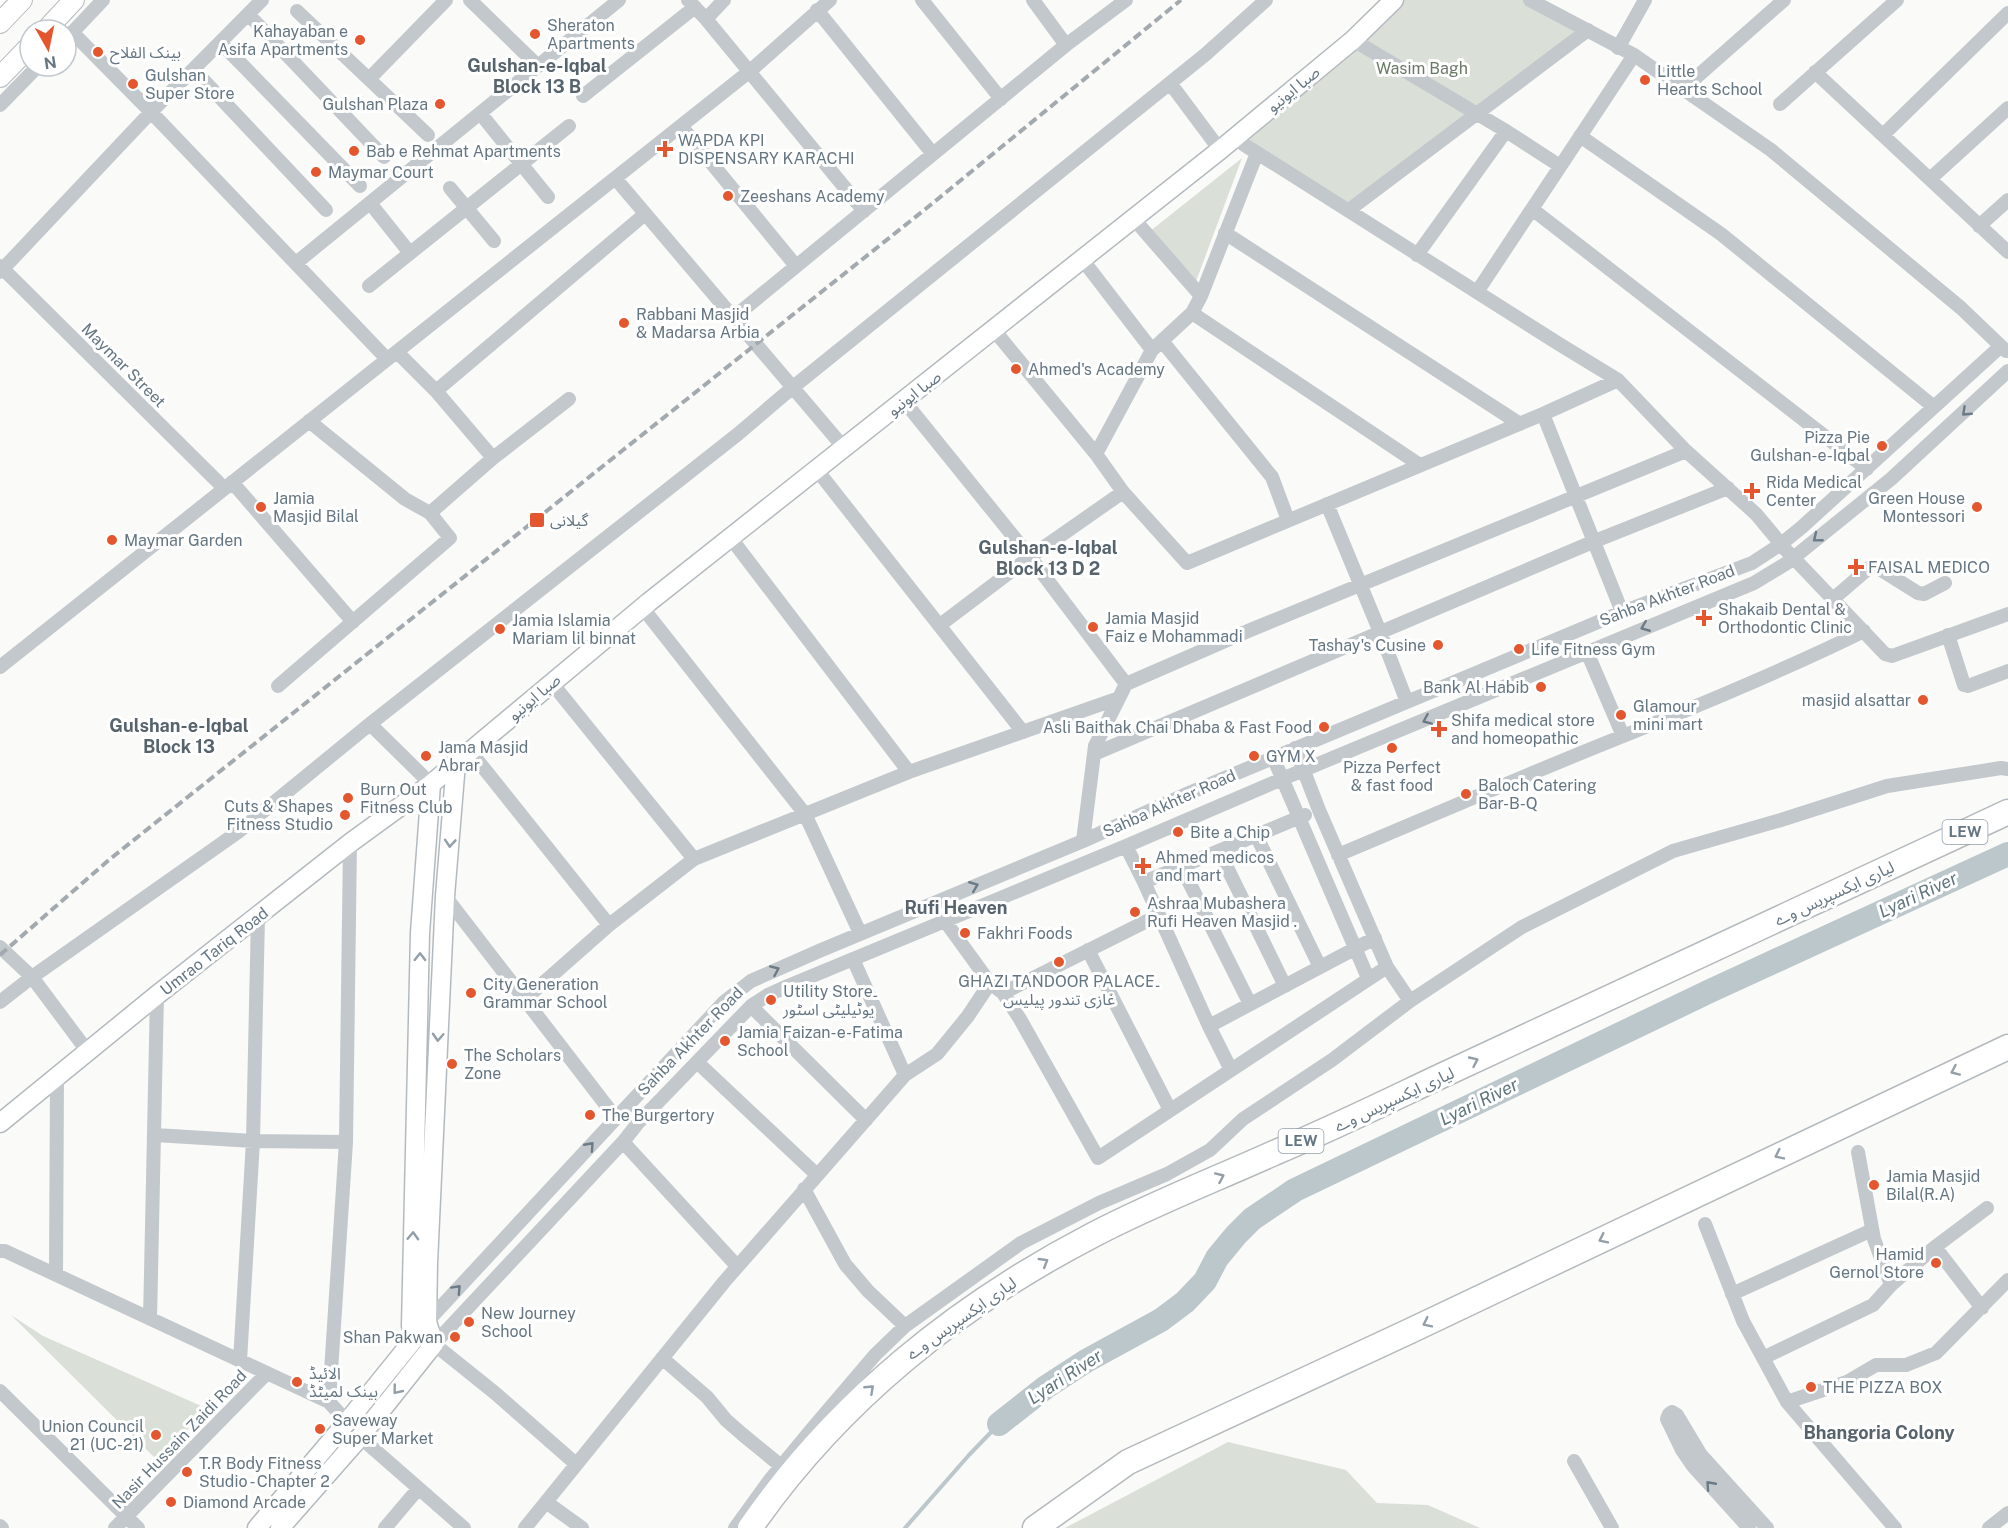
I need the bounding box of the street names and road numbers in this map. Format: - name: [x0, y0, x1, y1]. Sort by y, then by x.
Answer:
- street label: صبا ایونیو: [1263, 62, 1324, 116]
- street label: Maymar Street: [78, 319, 170, 411]
- street label: صبا ایونیو: [884, 367, 945, 420]
- street label: Sahba Akhter Road: [1597, 561, 1737, 630]
- street label: صبا ایونیو: [504, 670, 564, 725]
- street label: Sahba Akhter Road: [1100, 766, 1239, 841]
- road number: LEW: [1942, 820, 1988, 844]
- street label: لیاری ایکسپریس وے: [1771, 857, 1898, 931]
- street label: Umrao Tariq Road: [157, 903, 272, 999]
- street label: Sahba Akhter Road: [634, 983, 747, 1099]
- street label: لیاری ایکسپریس وے: [1331, 1063, 1458, 1137]
- road number: LEW: [1278, 1129, 1324, 1153]
- street label: لیاری ایکسپریس وے: [903, 1273, 1021, 1364]
- street label: Nasir Hussain Zaidi Road: [108, 1366, 251, 1513]

